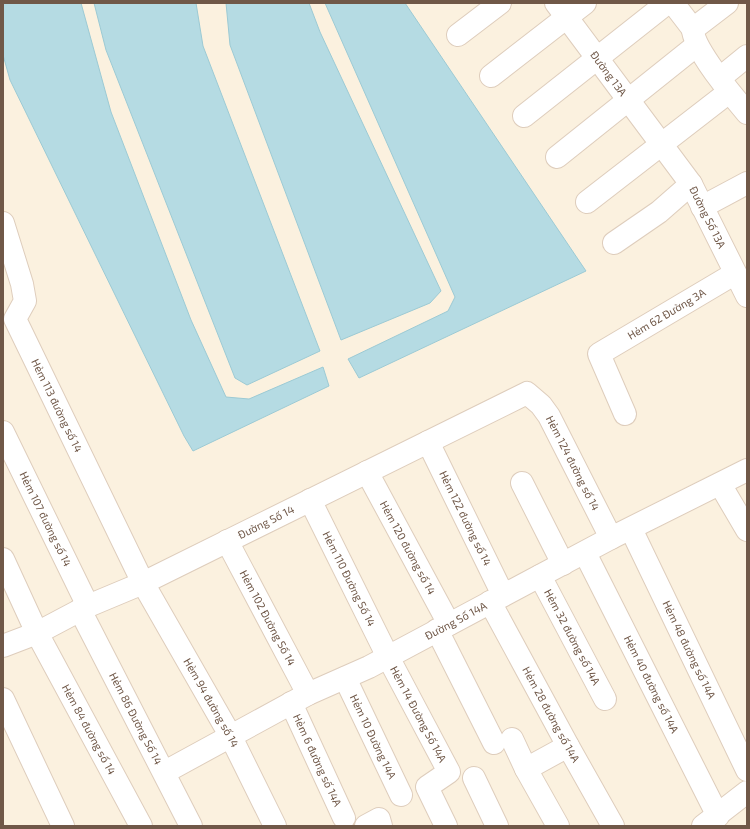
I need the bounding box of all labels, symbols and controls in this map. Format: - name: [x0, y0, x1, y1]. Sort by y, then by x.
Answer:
- street label: Đường 13A: [588, 48, 630, 98]
- street label: Đường Số 13A: [687, 184, 729, 250]
- street label: Hẻm 62 Đường 3A: [625, 285, 708, 342]
- street label: Hẻm 113 đường số 14: [29, 356, 86, 455]
- street label: Hẻm 124 đường số 14: [544, 413, 603, 513]
- street label: Hẻm 122 đường số 14: [437, 468, 495, 568]
- street label: Hẻm 107 đường số 14: [17, 469, 75, 569]
- street label: Hẻm 120 đường số 14: [378, 498, 439, 597]
- street label: Đường Số 14: [235, 502, 296, 541]
- street label: Hẻm 110 Đường Số 14: [321, 529, 379, 629]
- street label: Hẻm 102 Đường Số 14: [238, 568, 299, 668]
- street label: Hẻm 32 đường số 14A: [542, 587, 603, 687]
- street label: Đường Số 14A: [422, 598, 489, 642]
- street label: Hẻm 48 đường số 14A: [660, 598, 719, 701]
- street label: Hẻm 40 đường số 14A: [622, 633, 682, 735]
- street label: Hẻm 94 đường số 14: [181, 656, 242, 750]
- street label: Hẻm 14 Đường Số 14A: [388, 664, 450, 764]
- street label: Hẻm 28 đường số 14A: [520, 664, 583, 765]
- street label: Hẻm 86 Đường Số 14: [107, 670, 165, 767]
- street label: Hẻm 84 đường số 14: [60, 682, 119, 777]
- street label: Hẻm 10 Đường 14A: [348, 692, 399, 781]
- street label: Hẻm 6 đường số 14A: [291, 712, 345, 809]

